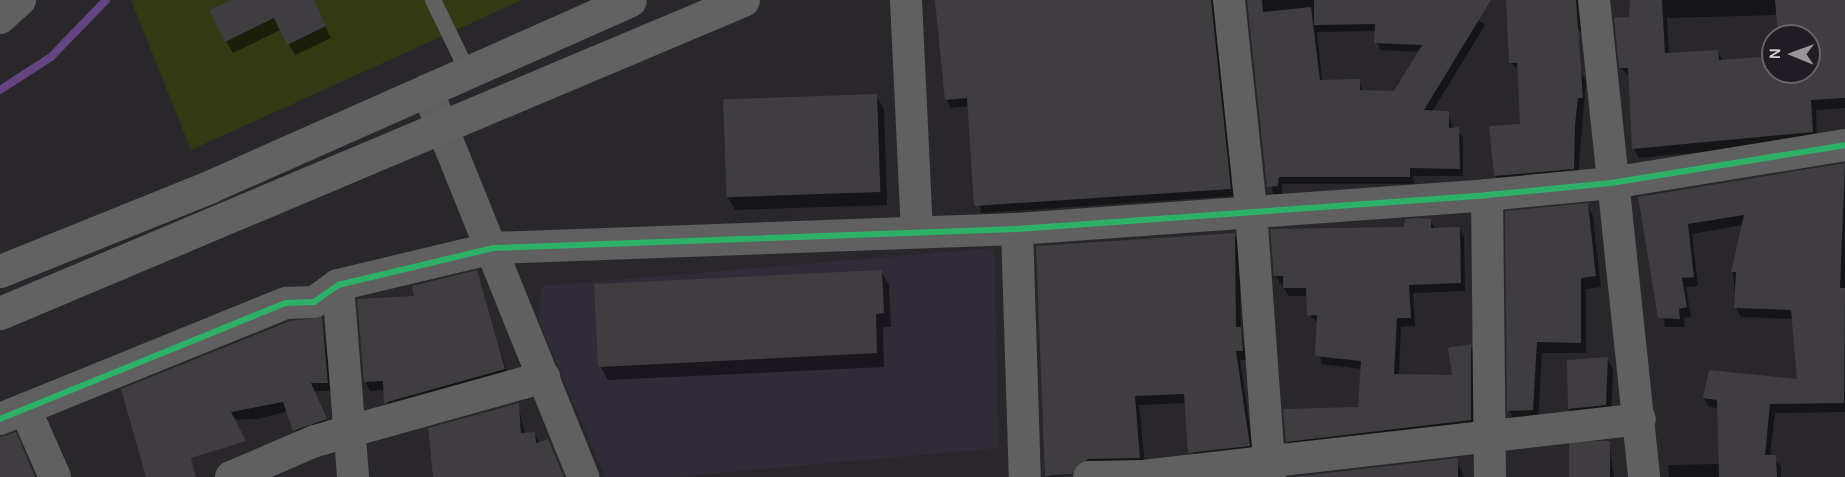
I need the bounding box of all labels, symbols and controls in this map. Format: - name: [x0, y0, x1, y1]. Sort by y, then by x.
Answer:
- north arrow: [1761, 24, 1821, 84]
- text: N: [1765, 48, 1784, 60]

